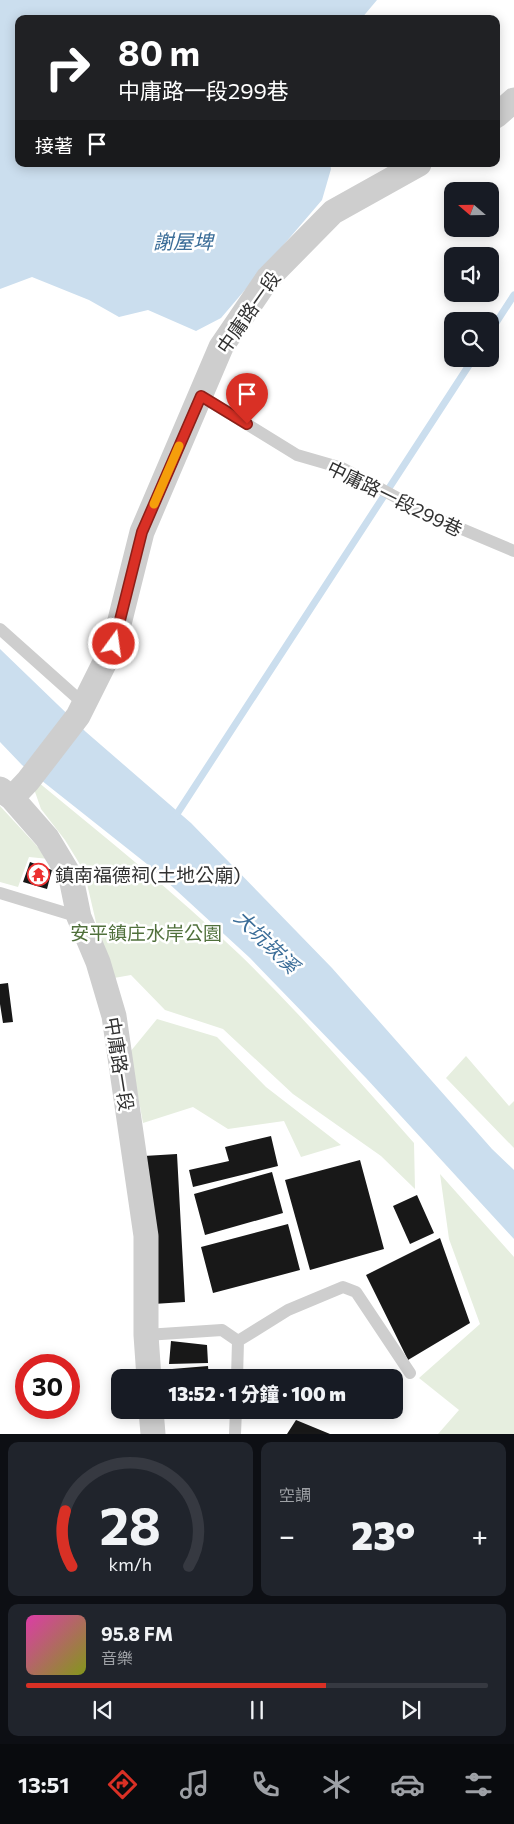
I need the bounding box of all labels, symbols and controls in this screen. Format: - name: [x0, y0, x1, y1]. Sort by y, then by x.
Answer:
- text: 80 m: [118, 30, 200, 73]
- icon: right: [35, 35, 100, 100]
- text: 中庸路一段299巷: [118, 77, 289, 104]
- icon: arrive: [83, 130, 111, 158]
- text: 接著: [35, 134, 73, 157]
- north arrow: [444, 182, 499, 238]
- map controls: [444, 182, 499, 367]
- water label: 謝屋埤: [153, 229, 215, 253]
- button: sound: [444, 247, 499, 302]
- street label: 中庸路一段: [211, 266, 285, 358]
- button: search: [444, 312, 499, 367]
- pin: [226, 373, 268, 424]
- icon: arrive: [233, 380, 261, 408]
- street label: 中庸路一段299巷: [324, 455, 466, 541]
- position arrow: [87, 617, 139, 669]
- temple icon: 鎮南福德祠(土地公廟): [27, 862, 51, 886]
- place label: 鎮南福德祠(土地公廟): [55, 863, 241, 886]
- water label: 大坑崁溪: [230, 905, 306, 980]
- park label: 安平鎮庄水岸公園: [70, 921, 222, 944]
- street label: 中庸路一段: [101, 1015, 139, 1113]
- speed limit sign: 30: [15, 1354, 80, 1419]
- text: 13:52 · 1 分鐘 · 100 m: [168, 1382, 346, 1405]
- text: 空調: [279, 1485, 311, 1504]
- text: 28: [100, 1492, 161, 1556]
- text: 23°: [351, 1511, 415, 1558]
- text: −: [279, 1518, 295, 1552]
- text: +: [472, 1518, 488, 1552]
- text: km/h: [109, 1553, 152, 1575]
- text: 95.8 FM: [101, 1622, 173, 1645]
- text: 音樂: [101, 1648, 133, 1667]
- icon: previous: [89, 1696, 117, 1724]
- icon: pause: [243, 1696, 271, 1724]
- icon: next: [397, 1696, 425, 1724]
- icon: directions: [105, 1767, 140, 1802]
- icon: music: [177, 1767, 212, 1802]
- icon: phone: [248, 1767, 283, 1802]
- icon: climate: [319, 1767, 354, 1802]
- icon: car: [390, 1767, 425, 1802]
- icon: filters: [461, 1767, 496, 1802]
- text: 13:51: [18, 1771, 69, 1798]

